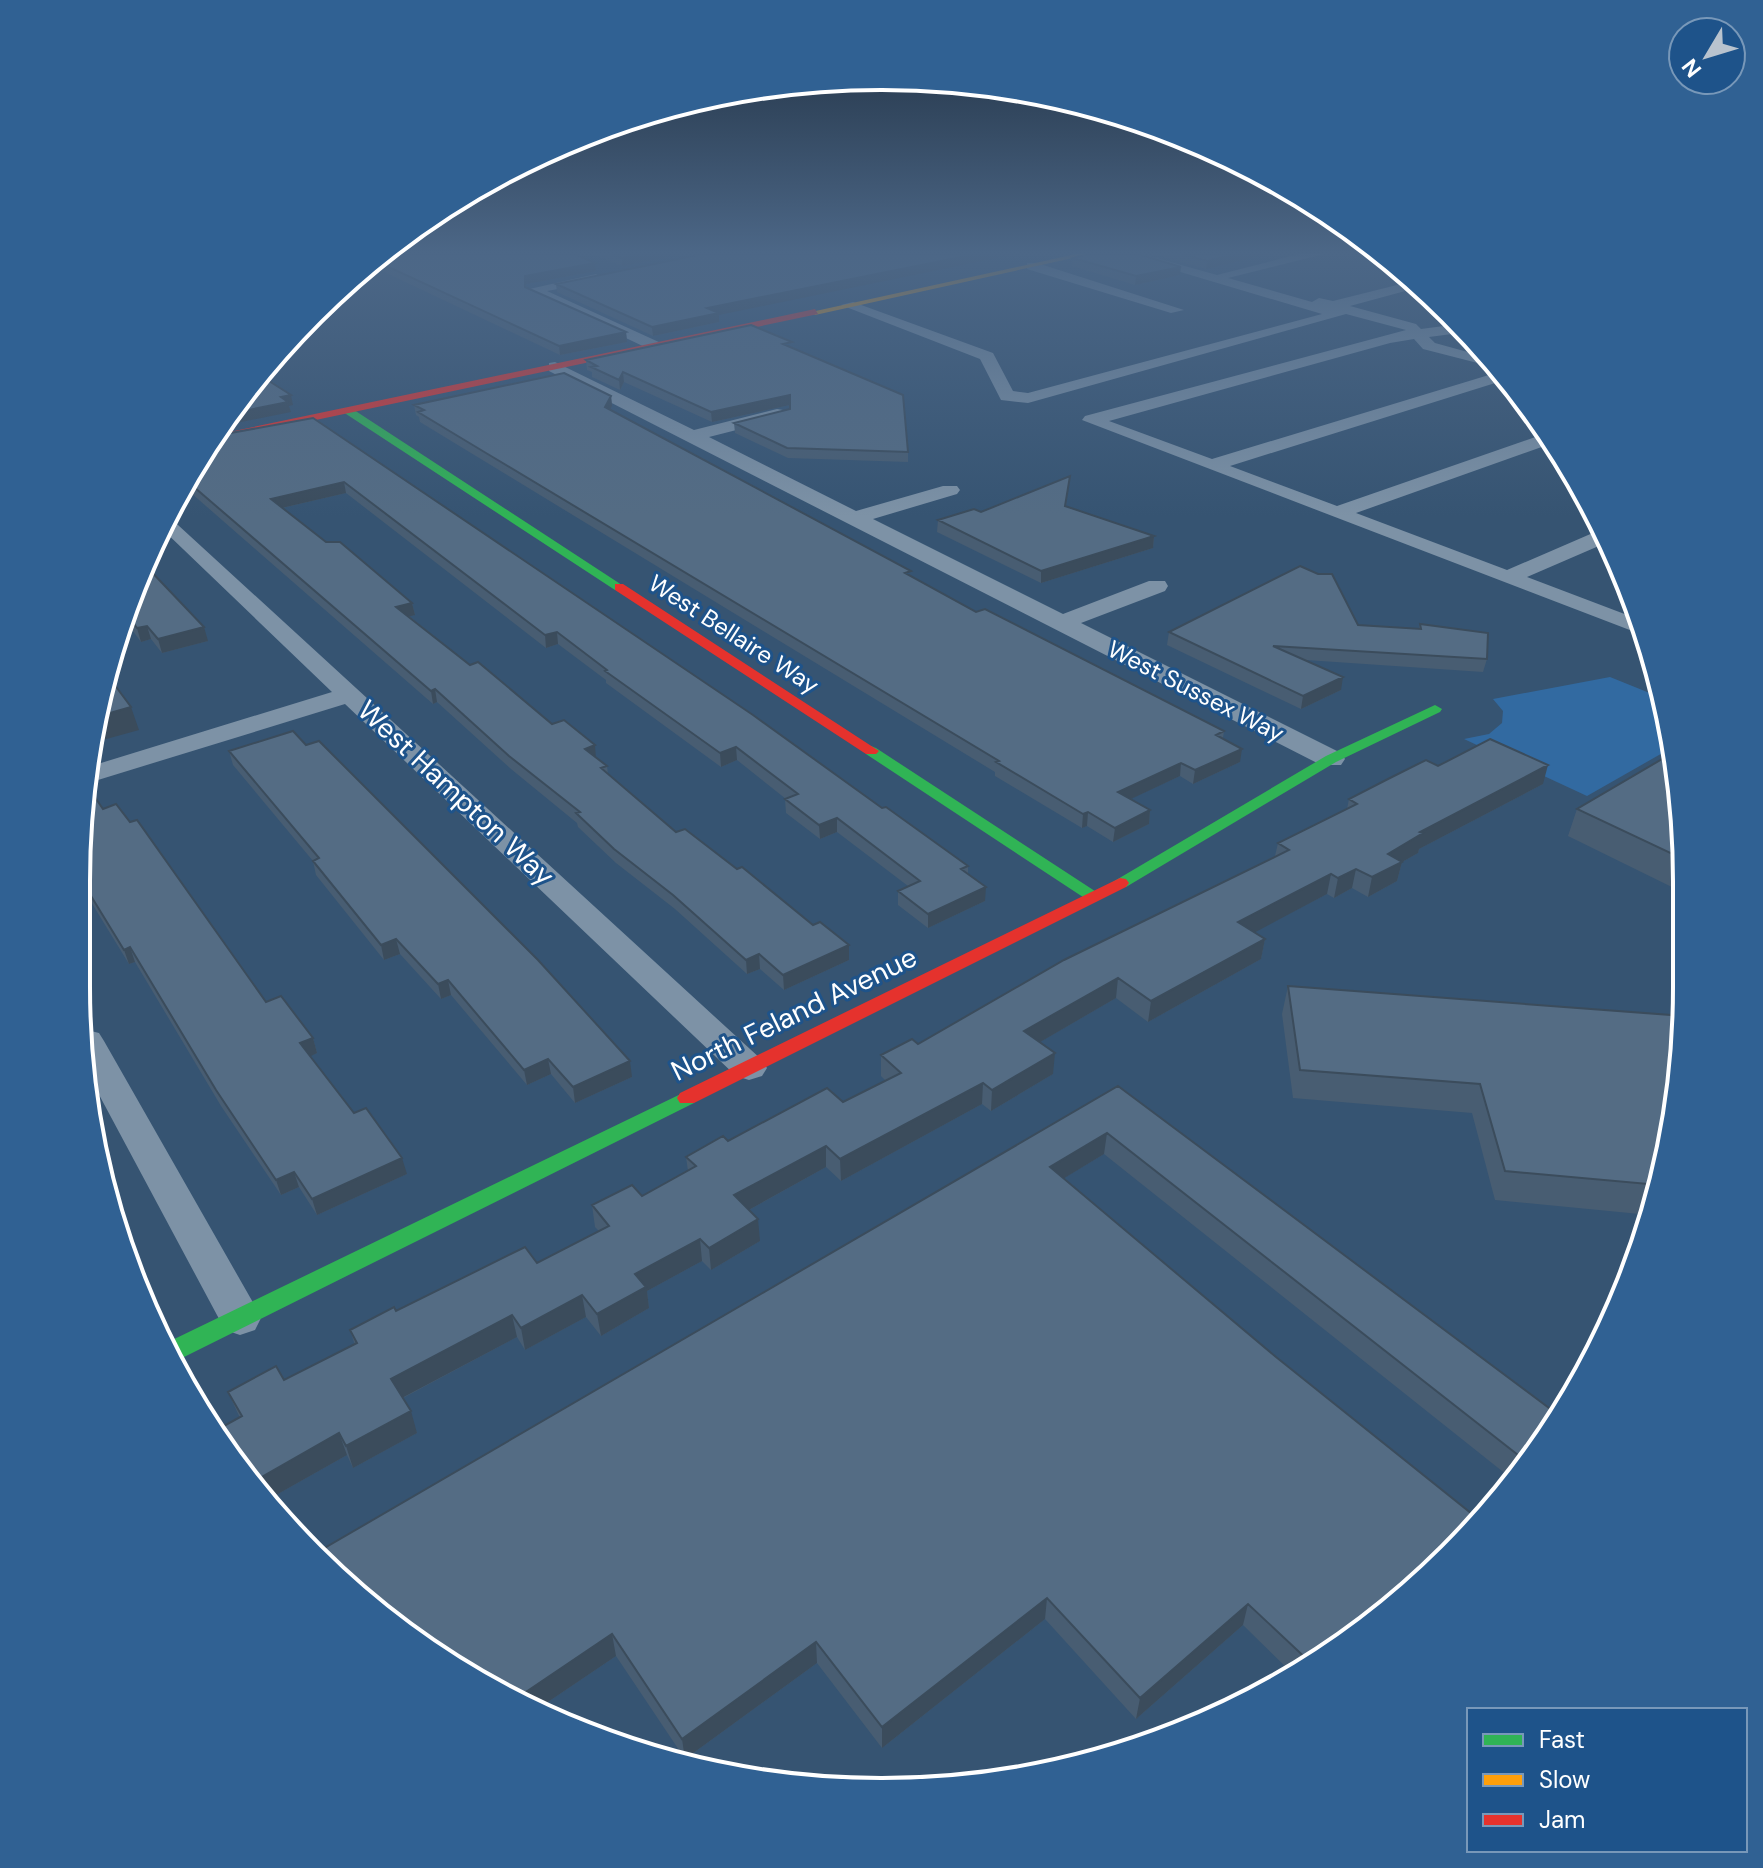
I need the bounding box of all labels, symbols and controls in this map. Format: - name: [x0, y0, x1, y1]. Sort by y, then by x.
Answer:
- north arrow: [1667, 16, 1747, 96]
- text: N: [1675, 53, 1708, 83]
- street label: West Bellaire Way: [643, 567, 825, 701]
- street label: West Sussex Way: [1102, 633, 1290, 749]
- street label: West Hampton Way: [350, 692, 562, 894]
- street label: North Feland Avenue: [665, 938, 923, 1090]
- legend: [1467, 1708, 1747, 1852]
- text: Fast: [1539, 1724, 1585, 1755]
- text: Slow: [1539, 1764, 1590, 1795]
- text: Jam: [1539, 1804, 1585, 1835]

